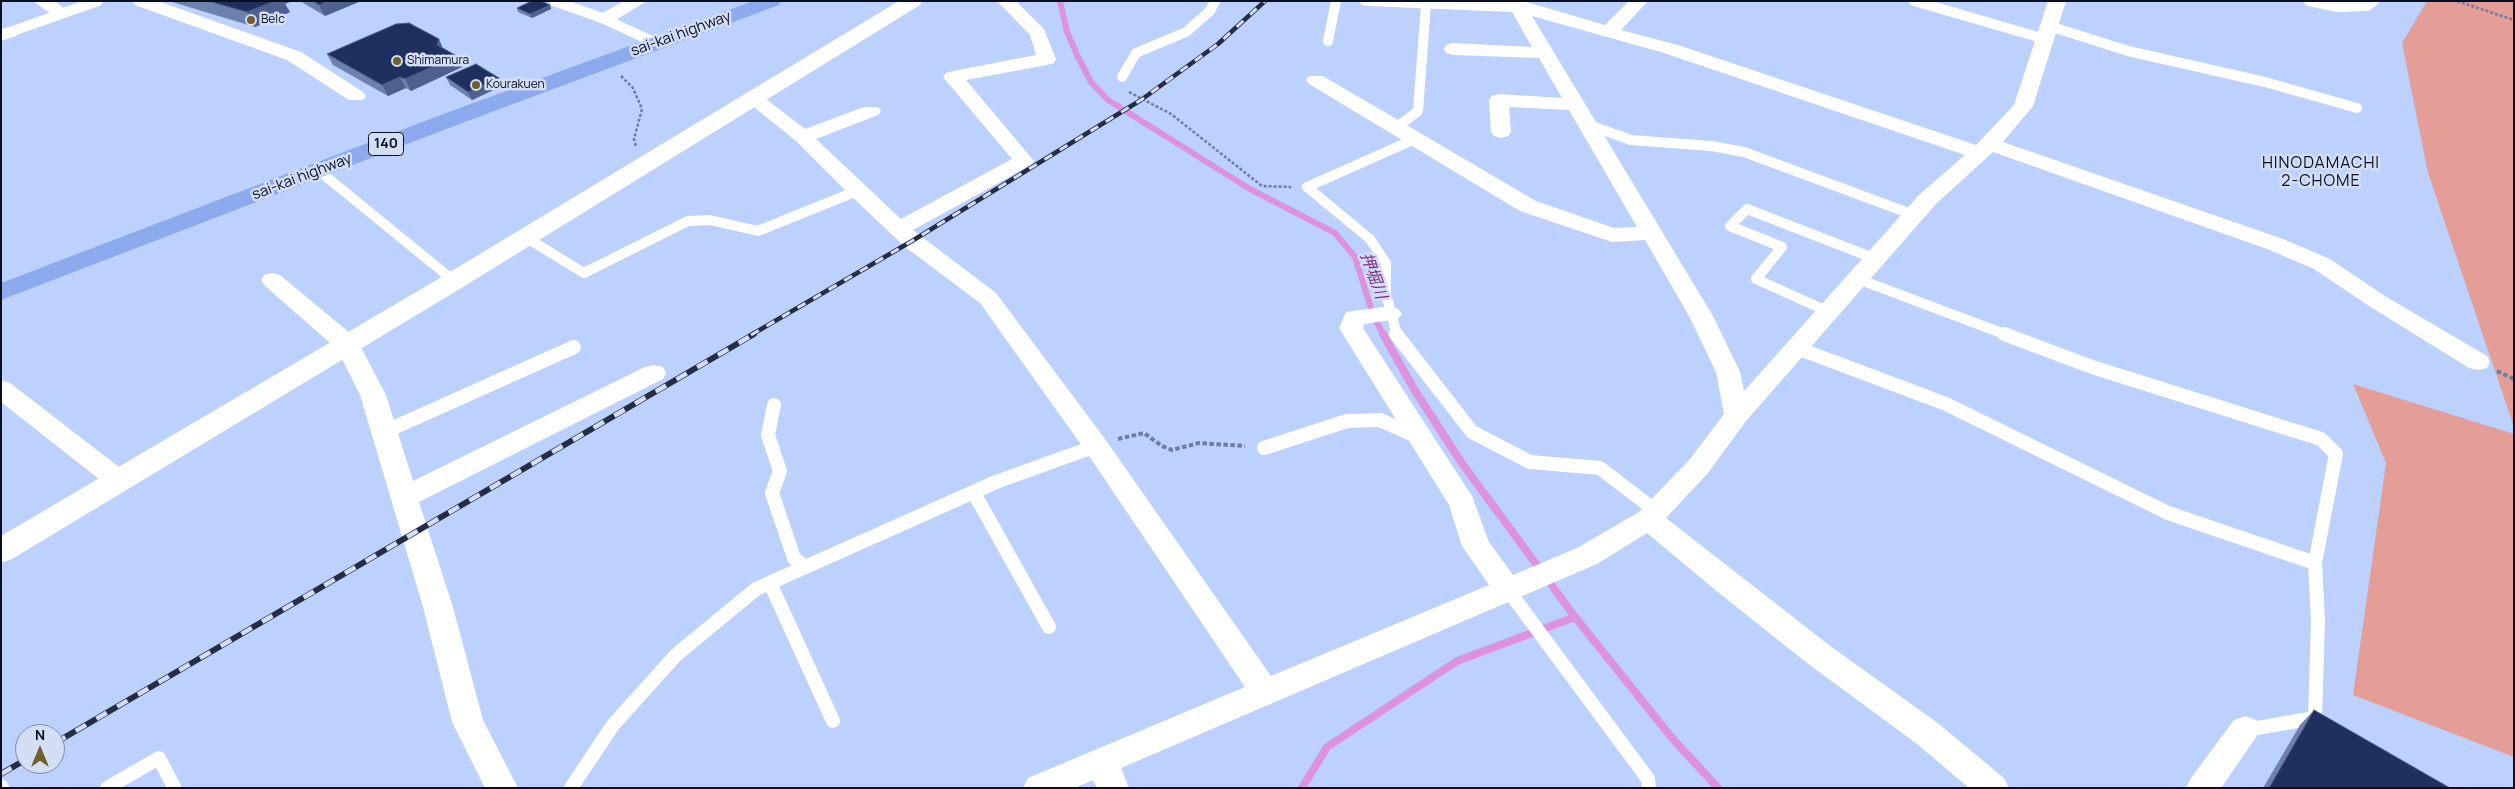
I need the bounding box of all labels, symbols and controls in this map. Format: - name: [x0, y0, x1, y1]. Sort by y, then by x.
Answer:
- street label: sai-kai highway: [628, 8, 734, 60]
- place label: Belc: [261, 13, 285, 27]
- marker: Belc: [245, 14, 257, 26]
- place label: Shimamura: [407, 54, 469, 68]
- marker: Shimamura: [391, 55, 403, 67]
- place label: Kourakuen: [486, 78, 545, 92]
- marker: Kourakuen: [470, 79, 482, 91]
- road number: 140: [368, 132, 404, 156]
- street label: sai-kai highway: [250, 150, 354, 204]
- district label: HINODAMACHI 2-CHOME: [2261, 154, 2381, 192]
- water label: 押堀川: [1356, 250, 1390, 302]
- north arrow: [15, 724, 65, 774]
- text: N: [35, 725, 45, 744]

